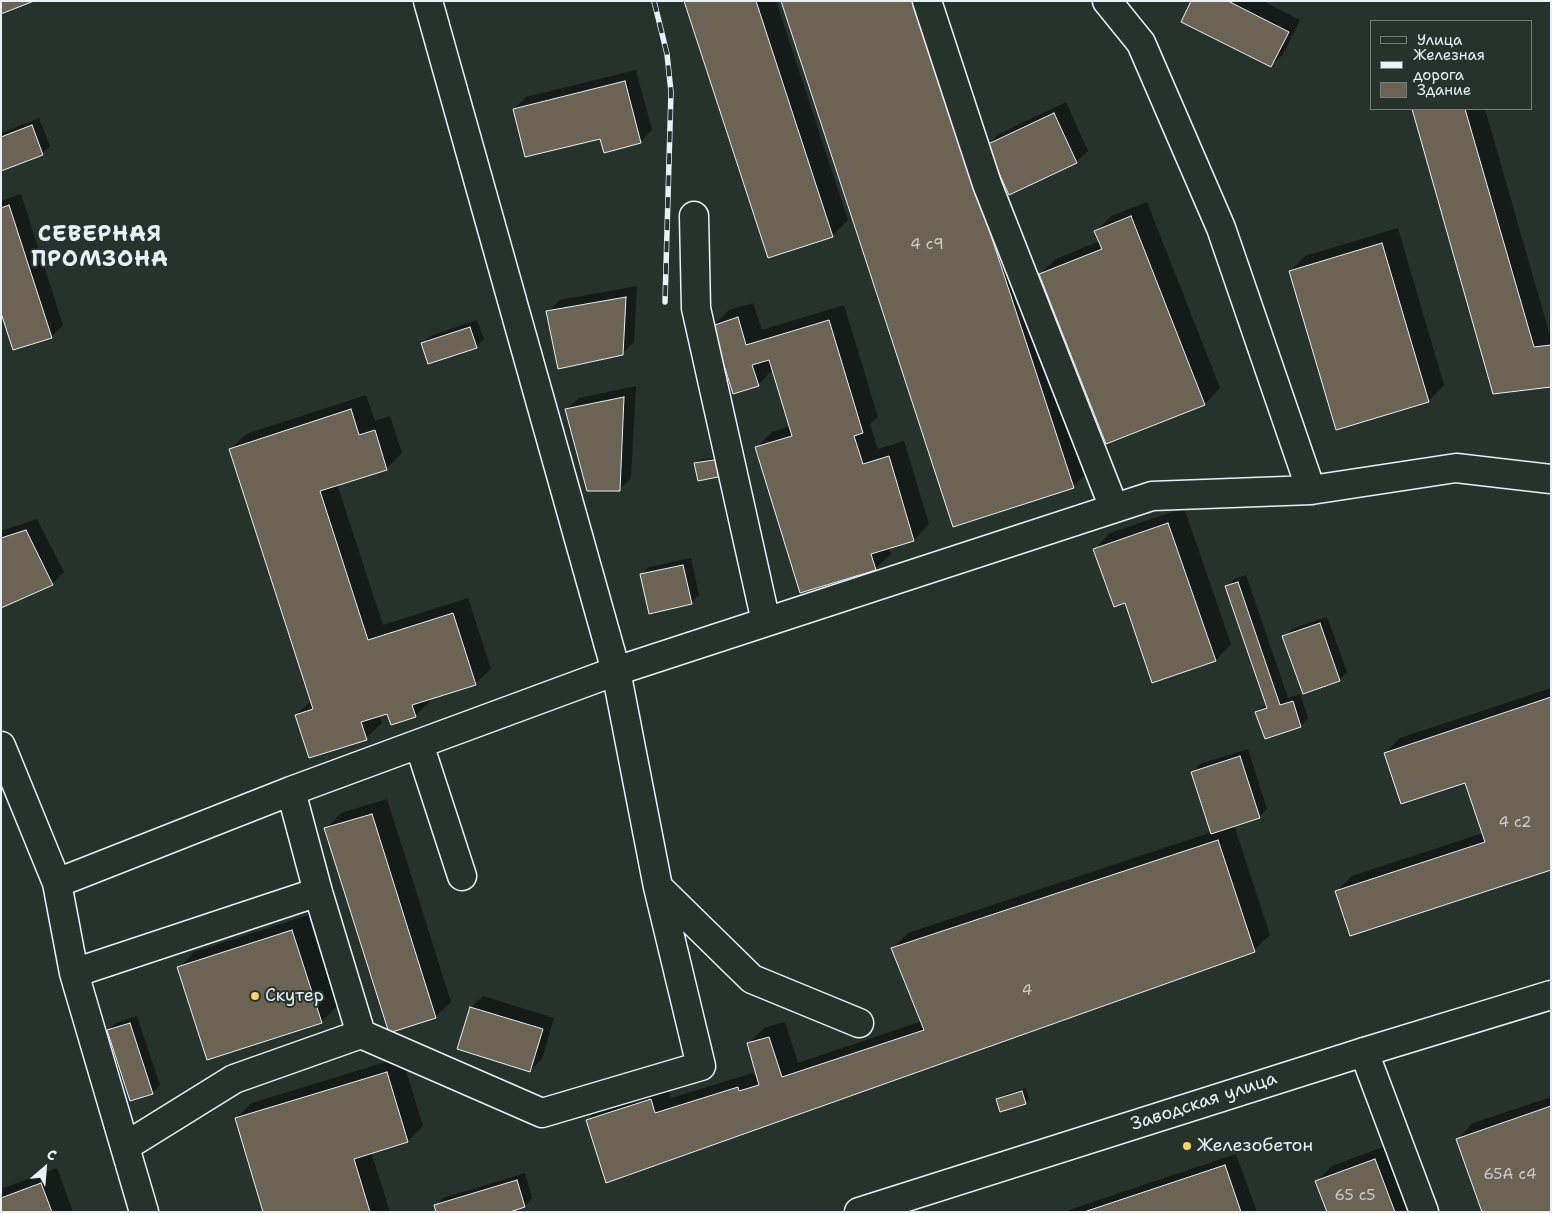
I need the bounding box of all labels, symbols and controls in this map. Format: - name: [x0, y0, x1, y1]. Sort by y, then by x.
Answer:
- legend: [1370, 20, 1532, 110]
- text: Улица: [1417, 30, 1462, 50]
- text: Железная дорога: [1413, 45, 1485, 85]
- text: Здание: [1417, 80, 1471, 100]
- district label: СЕВЕРНАЯ ПРОМЗОНА: [30, 222, 170, 274]
- house number: 4 с9: [910, 236, 944, 254]
- house number: 4 с2: [1498, 814, 1532, 832]
- house number: 4: [1022, 982, 1032, 1000]
- place label: Скутер: [265, 985, 324, 1007]
- marker: Скутер: [249, 990, 261, 1002]
- street label: Заводская улица: [1128, 1068, 1280, 1136]
- place label: Железобетон: [1197, 1135, 1313, 1157]
- marker: Железобетон: [1181, 1140, 1193, 1152]
- north arrow: [20, 1143, 70, 1193]
- text: С: [44, 1145, 60, 1165]
- house number: 65А с4: [1483, 1166, 1537, 1184]
- house number: 65 с5: [1335, 1187, 1375, 1205]

